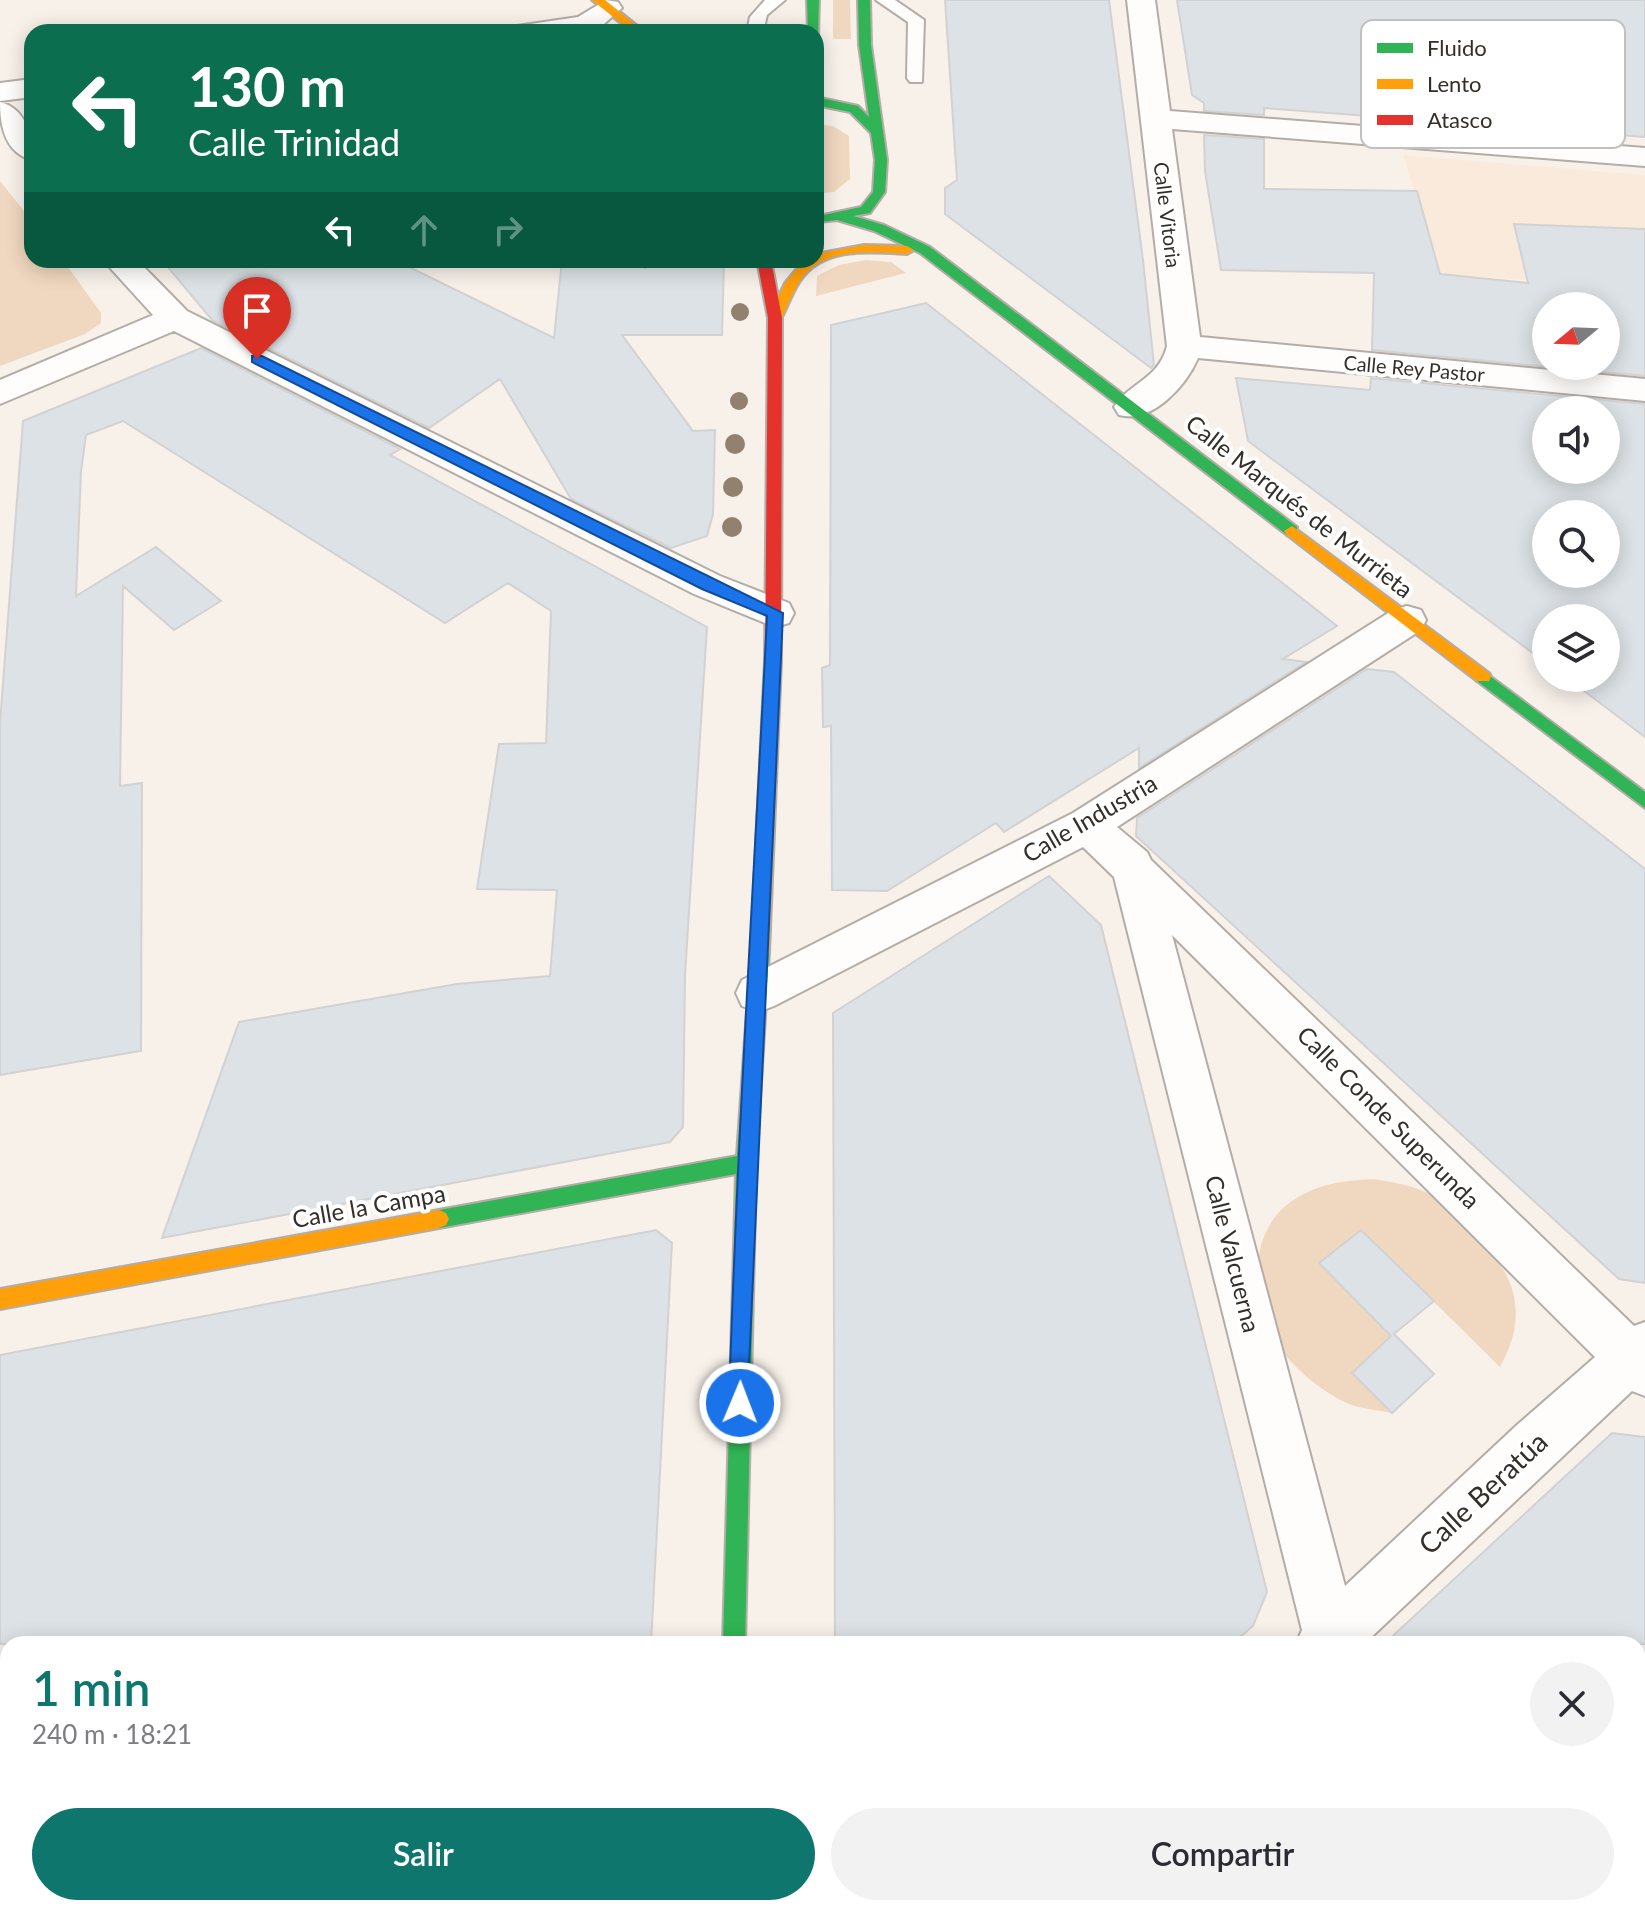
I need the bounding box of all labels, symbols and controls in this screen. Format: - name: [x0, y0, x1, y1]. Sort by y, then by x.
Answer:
- legend: [1361, 20, 1625, 148]
- text: Fluido: [1427, 34, 1487, 61]
- text: 130 m: [188, 52, 346, 119]
- icon: left: [56, 56, 160, 160]
- text: Lento: [1427, 70, 1482, 97]
- text: Atasco: [1427, 106, 1492, 133]
- text: Calle Trinidad: [188, 120, 400, 164]
- street label: Calle Vitoria: [1150, 161, 1186, 269]
- icon: left: [318, 208, 362, 252]
- icon: ahead: [402, 208, 446, 252]
- icon: right: [486, 208, 530, 252]
- pin: [223, 277, 291, 359]
- icon: arrive: [235, 289, 279, 333]
- north arrow: [1532, 292, 1620, 380]
- map controls: [1532, 292, 1620, 692]
- street label: Calle Rey Pastor: [1343, 350, 1486, 386]
- button: sound: [1532, 396, 1620, 484]
- street label: Calle Marqués de Murrieta: [1181, 408, 1419, 604]
- button: search: [1532, 500, 1620, 588]
- button: layers: [1532, 604, 1620, 692]
- street label: Calle Industria: [1017, 768, 1162, 868]
- street label: Calle Conde Superunda: [1292, 1020, 1486, 1214]
- street label: Calle Valcuerna: [1200, 1172, 1267, 1335]
- street label: Calle la Campa: [290, 1178, 448, 1233]
- position arrow: [698, 1361, 782, 1445]
- street label: Calle Beratúa: [1411, 1424, 1554, 1561]
- text: 1 min: [32, 1659, 150, 1716]
- button: close: [1530, 1662, 1614, 1746]
- text: 240 m · 18:21: [32, 1718, 192, 1750]
- button: Salir: [32, 1808, 815, 1900]
- button: Compartir: [831, 1808, 1614, 1900]

